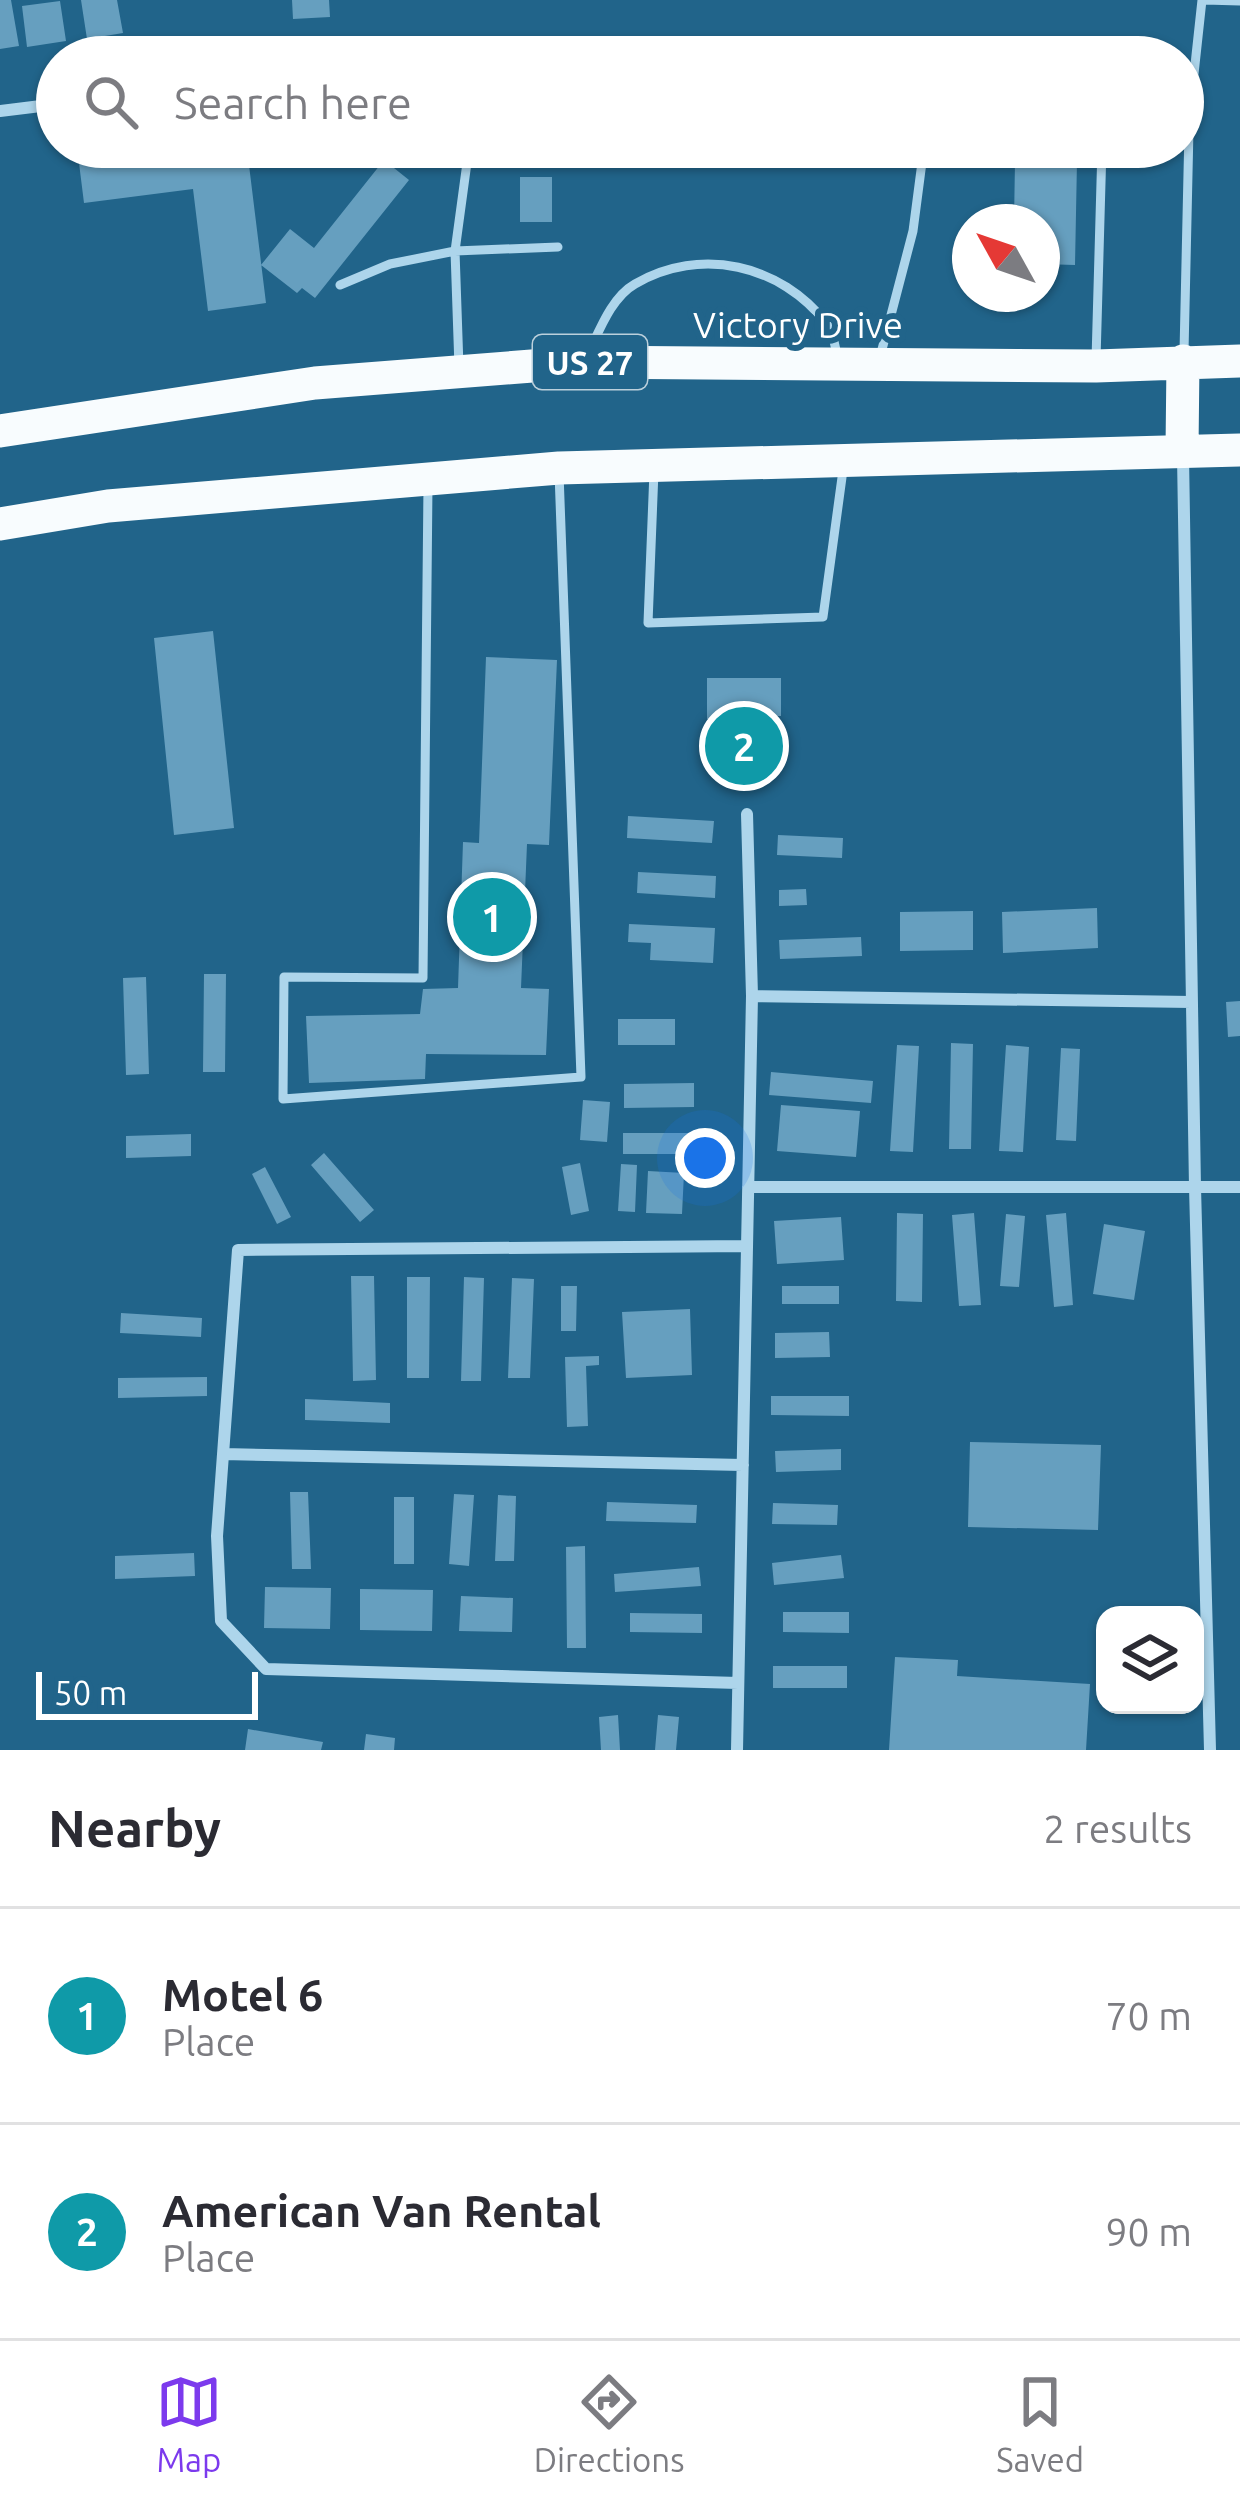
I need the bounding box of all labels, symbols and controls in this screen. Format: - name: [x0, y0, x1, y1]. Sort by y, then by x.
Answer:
- search box: [36, 36, 1204, 168]
- icon: search: [78, 69, 144, 135]
- text: Search here: [174, 77, 412, 128]
- north arrow: [952, 204, 1060, 312]
- street label: Victory Drive: [693, 304, 903, 345]
- road number: US 27: [533, 335, 647, 389]
- pin: 2: [705, 701, 783, 791]
- pin: 1: [453, 872, 531, 962]
- your location: [675, 1128, 735, 1188]
- map controls: [1096, 1606, 1204, 1714]
- button: layers: [1096, 1606, 1204, 1714]
- scale bar: [36, 1666, 258, 1719]
- text: 50 m: [54, 1674, 127, 1711]
- text: Nearby: [48, 1799, 221, 1857]
- text: 2 results: [1043, 1807, 1192, 1850]
- text: Motel 6: [162, 1969, 323, 2020]
- text: 1: [76, 1994, 98, 2037]
- text: 70 m: [1105, 1994, 1192, 2037]
- text: Place: [162, 2020, 255, 2063]
- text: American Van Rental: [162, 2185, 601, 2236]
- text: 2: [76, 2210, 98, 2253]
- text: 90 m: [1105, 2210, 1192, 2253]
- text: Place: [162, 2236, 255, 2279]
- tab: Map: [156, 2369, 222, 2478]
- tab: Directions: [534, 2369, 684, 2478]
- tab: Saved: [996, 2369, 1084, 2478]

